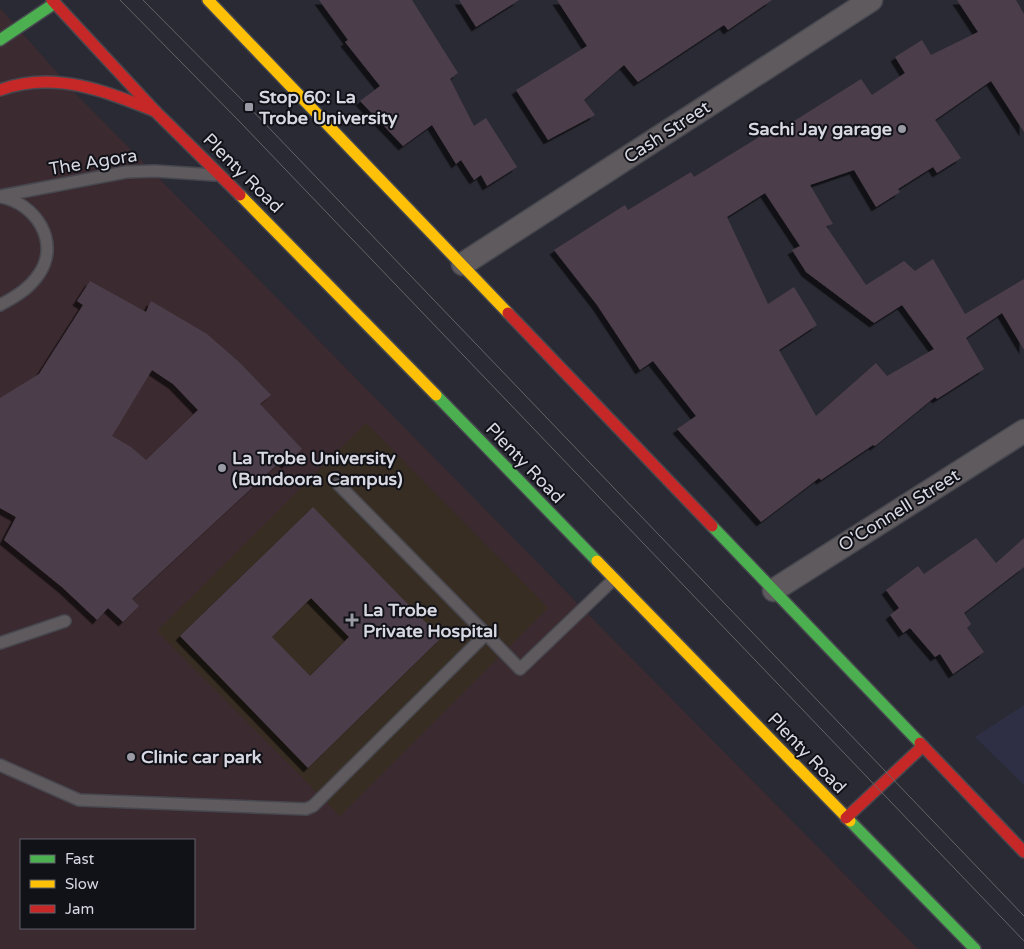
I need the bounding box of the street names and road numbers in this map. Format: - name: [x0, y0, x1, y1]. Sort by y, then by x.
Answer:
- street label: Cash Street: [620, 96, 714, 168]
- street label: Plenty Road: [199, 129, 287, 217]
- street label: The Agora: [47, 144, 139, 180]
- street label: Plenty Road: [481, 418, 569, 508]
- street label: O'Connell Street: [834, 464, 964, 556]
- street label: Plenty Road: [763, 708, 851, 798]

